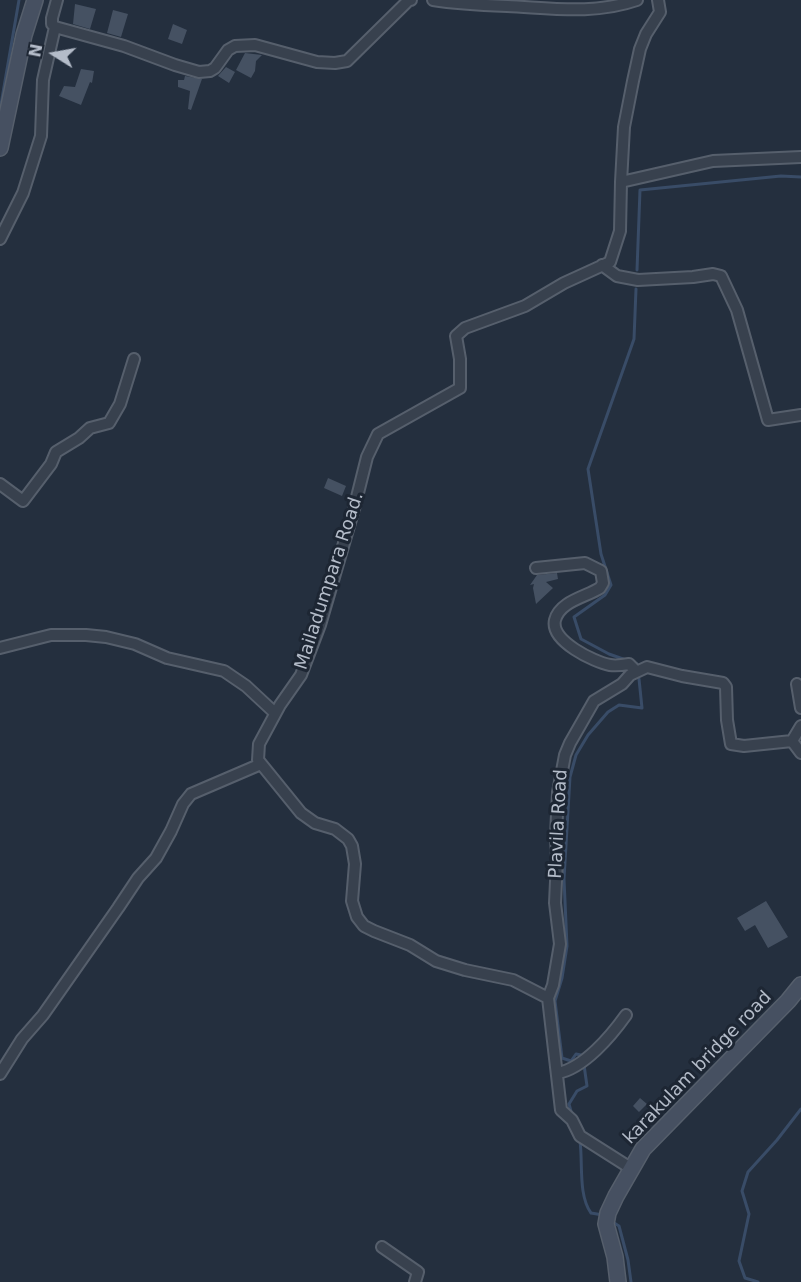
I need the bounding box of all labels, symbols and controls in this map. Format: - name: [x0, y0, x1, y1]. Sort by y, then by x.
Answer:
- north arrow: [24, 24, 84, 84]
- text: N: [25, 42, 46, 59]
- street label: Mailadumpara Road.: [291, 489, 369, 673]
- street label: Plavila Road: [545, 769, 573, 879]
- street label: karakulam bridge road: [619, 987, 777, 1149]

